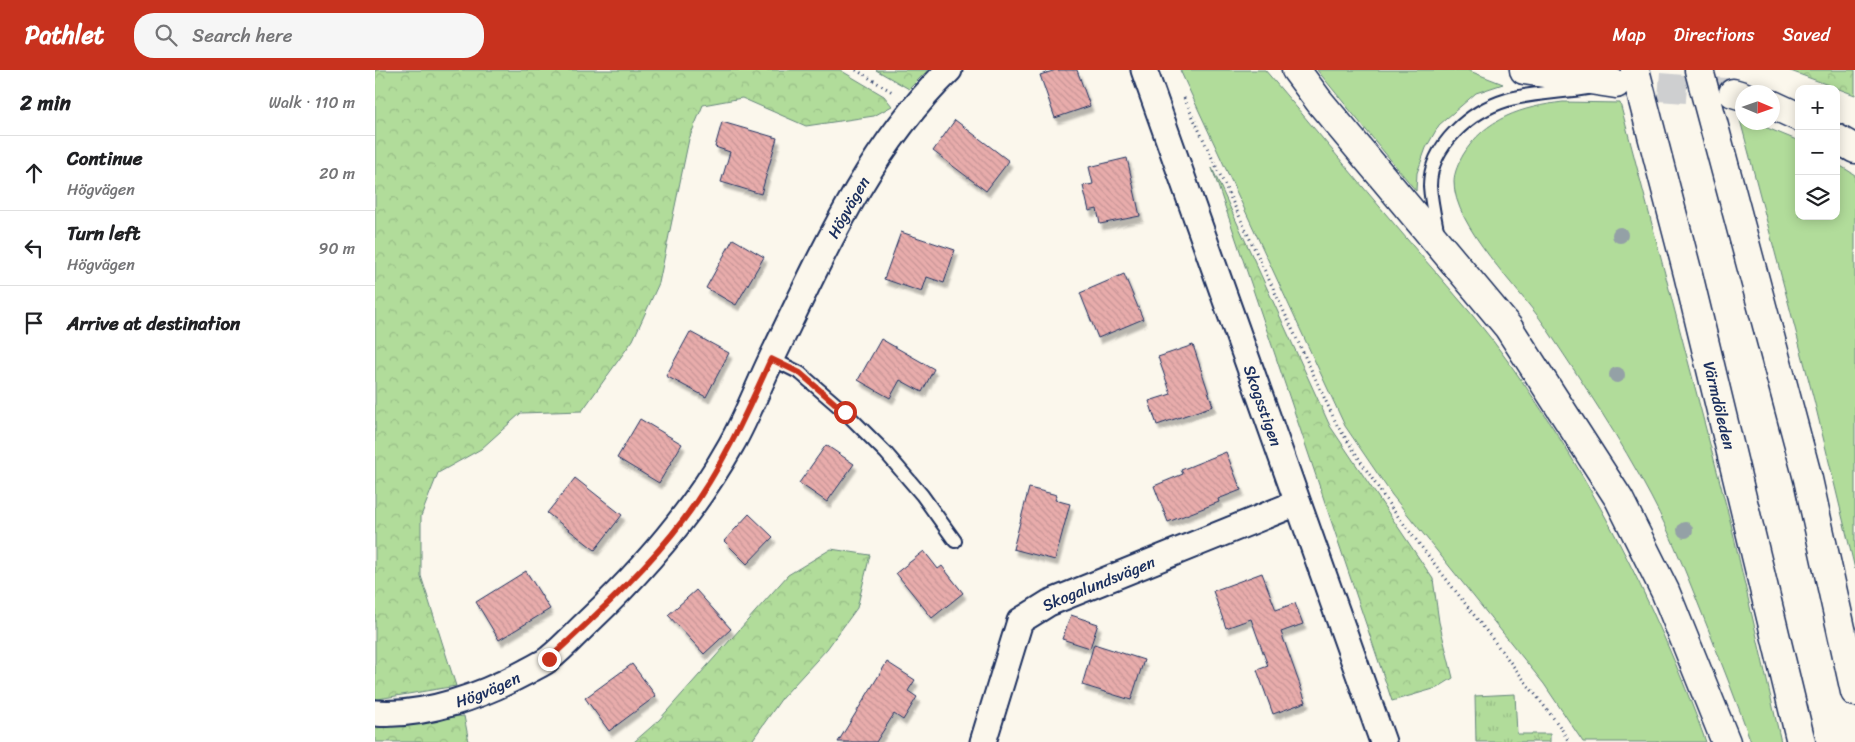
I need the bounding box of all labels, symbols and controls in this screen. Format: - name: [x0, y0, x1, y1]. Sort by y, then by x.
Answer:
- search box: [134, 13, 484, 58]
- text: Pathlet: [25, 14, 104, 56]
- text: Search here: [192, 19, 292, 52]
- text: Map: [1613, 19, 1646, 51]
- text: Directions: [1674, 19, 1755, 51]
- text: Saved: [1783, 19, 1830, 51]
- icon: search: [152, 21, 180, 49]
- text: 2 min: [20, 84, 71, 122]
- north arrow: [1735, 85, 1780, 130]
- map controls: [1795, 85, 1840, 220]
- button: +: [1795, 85, 1840, 130]
- text: Walk · 110 m: [269, 88, 355, 117]
- button: −: [1795, 130, 1840, 175]
- text: Continue: [67, 142, 143, 175]
- icon: ahead: [20, 159, 48, 187]
- text: 20 m: [319, 159, 355, 188]
- street label: Högvägen: [819, 170, 877, 244]
- text: Högvägen: [67, 175, 135, 204]
- button: layers: [1795, 175, 1840, 220]
- text: Turn left: [67, 217, 140, 250]
- icon: left: [20, 234, 48, 262]
- text: 90 m: [319, 234, 355, 263]
- text: Högvägen: [67, 250, 135, 279]
- text: Arrive at destination: [67, 307, 240, 340]
- icon: arrive: [20, 309, 48, 337]
- street label: Värmdöleden: [1695, 358, 1744, 453]
- street label: Skogsstigen: [1235, 361, 1291, 450]
- route start: [834, 401, 857, 424]
- street label: Skogalundsvägen: [1036, 547, 1160, 619]
- route end: [538, 648, 561, 671]
- street label: Högvägen: [451, 663, 525, 716]

